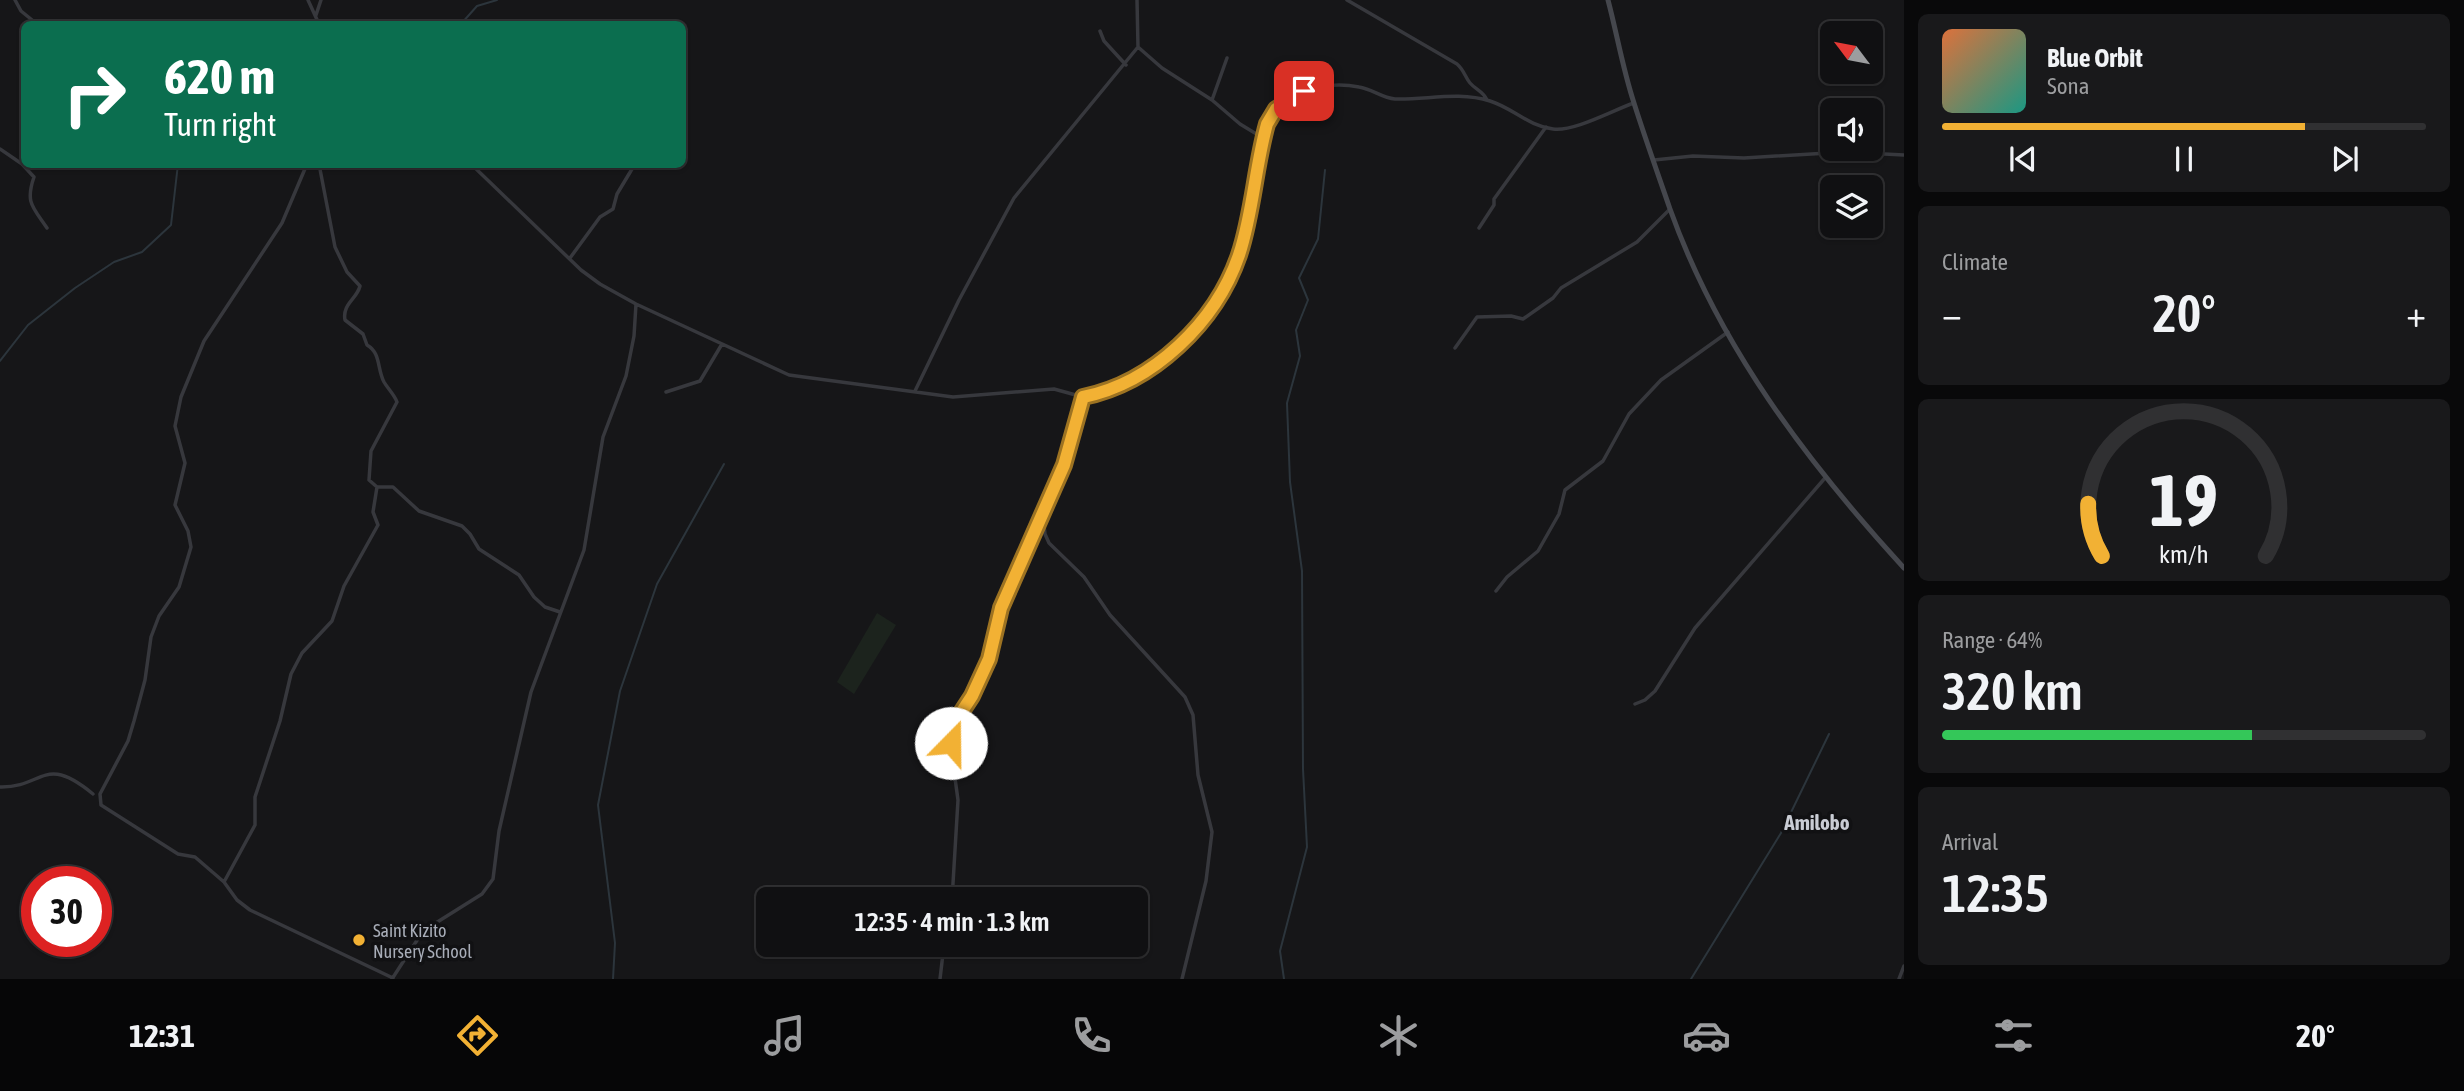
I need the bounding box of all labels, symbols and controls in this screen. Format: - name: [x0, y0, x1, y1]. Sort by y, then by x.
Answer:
- north arrow: [1820, 21, 1883, 84]
- map controls: [1820, 21, 1883, 238]
- text: Blue Orbit: [2047, 43, 2143, 73]
- text: 620 m: [164, 48, 275, 104]
- icon: right: [49, 49, 140, 140]
- pin: [1274, 61, 1334, 121]
- icon: arrive: [1285, 72, 1323, 110]
- text: Sona: [2047, 73, 2089, 99]
- button: sound: [1820, 98, 1883, 161]
- text: Turn right: [164, 106, 277, 143]
- icon: previous: [2004, 140, 2042, 178]
- icon: pause: [2165, 140, 2203, 178]
- icon: next: [2326, 140, 2364, 178]
- button: layers: [1820, 175, 1883, 238]
- text: Climate: [1942, 249, 2008, 275]
- text: 20°: [2152, 283, 2216, 343]
- text: −: [1942, 292, 1962, 335]
- text: +: [2406, 292, 2426, 335]
- text: 19: [2150, 458, 2218, 541]
- text: km/h: [2159, 539, 2209, 567]
- text: Range · 64%: [1942, 627, 2042, 653]
- text: 320 km: [1942, 661, 2083, 721]
- position arrow: [914, 706, 988, 780]
- district label: Amilobo: [1783, 810, 1850, 834]
- text: Arrival: [1942, 829, 1998, 855]
- text: 12:35: [1942, 863, 2049, 923]
- speed limit sign: 30: [21, 866, 112, 957]
- text: 12:35 · 4 min · 1.3 km: [855, 907, 1049, 937]
- place label: Saint Kizito Nursery School: [373, 920, 472, 962]
- marker: Saint Kizito Nursery School: [351, 932, 367, 948]
- icon: directions: [453, 1011, 502, 1060]
- icon: music: [760, 1011, 809, 1060]
- icon: phone: [1067, 1011, 1116, 1060]
- icon: climate: [1374, 1011, 1423, 1060]
- icon: car: [1682, 1011, 1731, 1060]
- icon: filters: [1989, 1011, 2038, 1060]
- text: 12:31: [129, 1017, 195, 1054]
- text: 20°: [2296, 1017, 2335, 1054]

